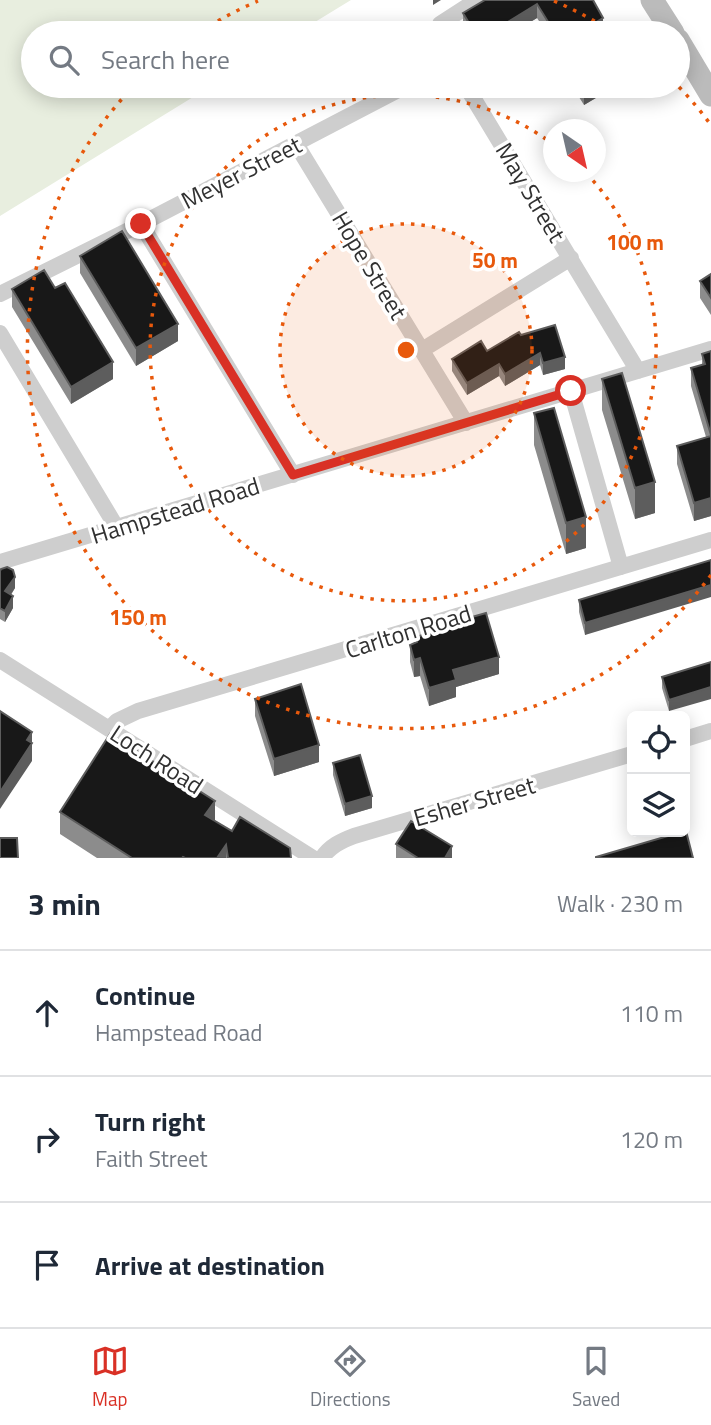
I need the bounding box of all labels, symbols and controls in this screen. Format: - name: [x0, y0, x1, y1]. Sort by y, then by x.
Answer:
- search box: [21, 21, 690, 98]
- text: Search here: [101, 40, 230, 79]
- icon: search: [45, 41, 83, 79]
- north arrow: [543, 119, 606, 182]
- street label: Meyer Street: [175, 126, 308, 218]
- street label: May Street: [487, 135, 575, 249]
- street label: Hope Street: [323, 204, 417, 326]
- route end: [125, 208, 156, 239]
- text: 100 m: [606, 226, 664, 258]
- text: 50 m: [472, 244, 518, 276]
- centre of rings: [394, 338, 418, 362]
- route start: [555, 375, 586, 406]
- street label: Hampstead Road: [86, 467, 264, 553]
- street label: Carlton Road: [341, 595, 475, 667]
- text: 150 m: [109, 601, 167, 633]
- map controls: [627, 711, 690, 837]
- button: locate: [627, 711, 690, 774]
- street label: Loch Road: [103, 715, 211, 803]
- street label: Esher Street: [409, 766, 540, 836]
- button: layers: [627, 774, 690, 837]
- text: 3 min: [28, 881, 101, 927]
- text: Walk · 230 m: [557, 886, 683, 921]
- text: Continue: [95, 976, 195, 1015]
- icon: ahead: [28, 994, 66, 1032]
- text: 110 m: [620, 996, 683, 1031]
- text: Hampstead Road: [95, 1015, 262, 1050]
- text: Turn right: [95, 1102, 206, 1141]
- icon: right: [28, 1120, 66, 1158]
- text: 120 m: [620, 1122, 683, 1157]
- text: Faith Street: [95, 1141, 208, 1176]
- icon: arrive: [28, 1246, 66, 1284]
- text: Arrive at destination: [95, 1246, 325, 1285]
- tab: Map: [91, 1342, 129, 1413]
- tab: Directions: [310, 1342, 391, 1413]
- tab: Saved: [572, 1342, 620, 1413]

